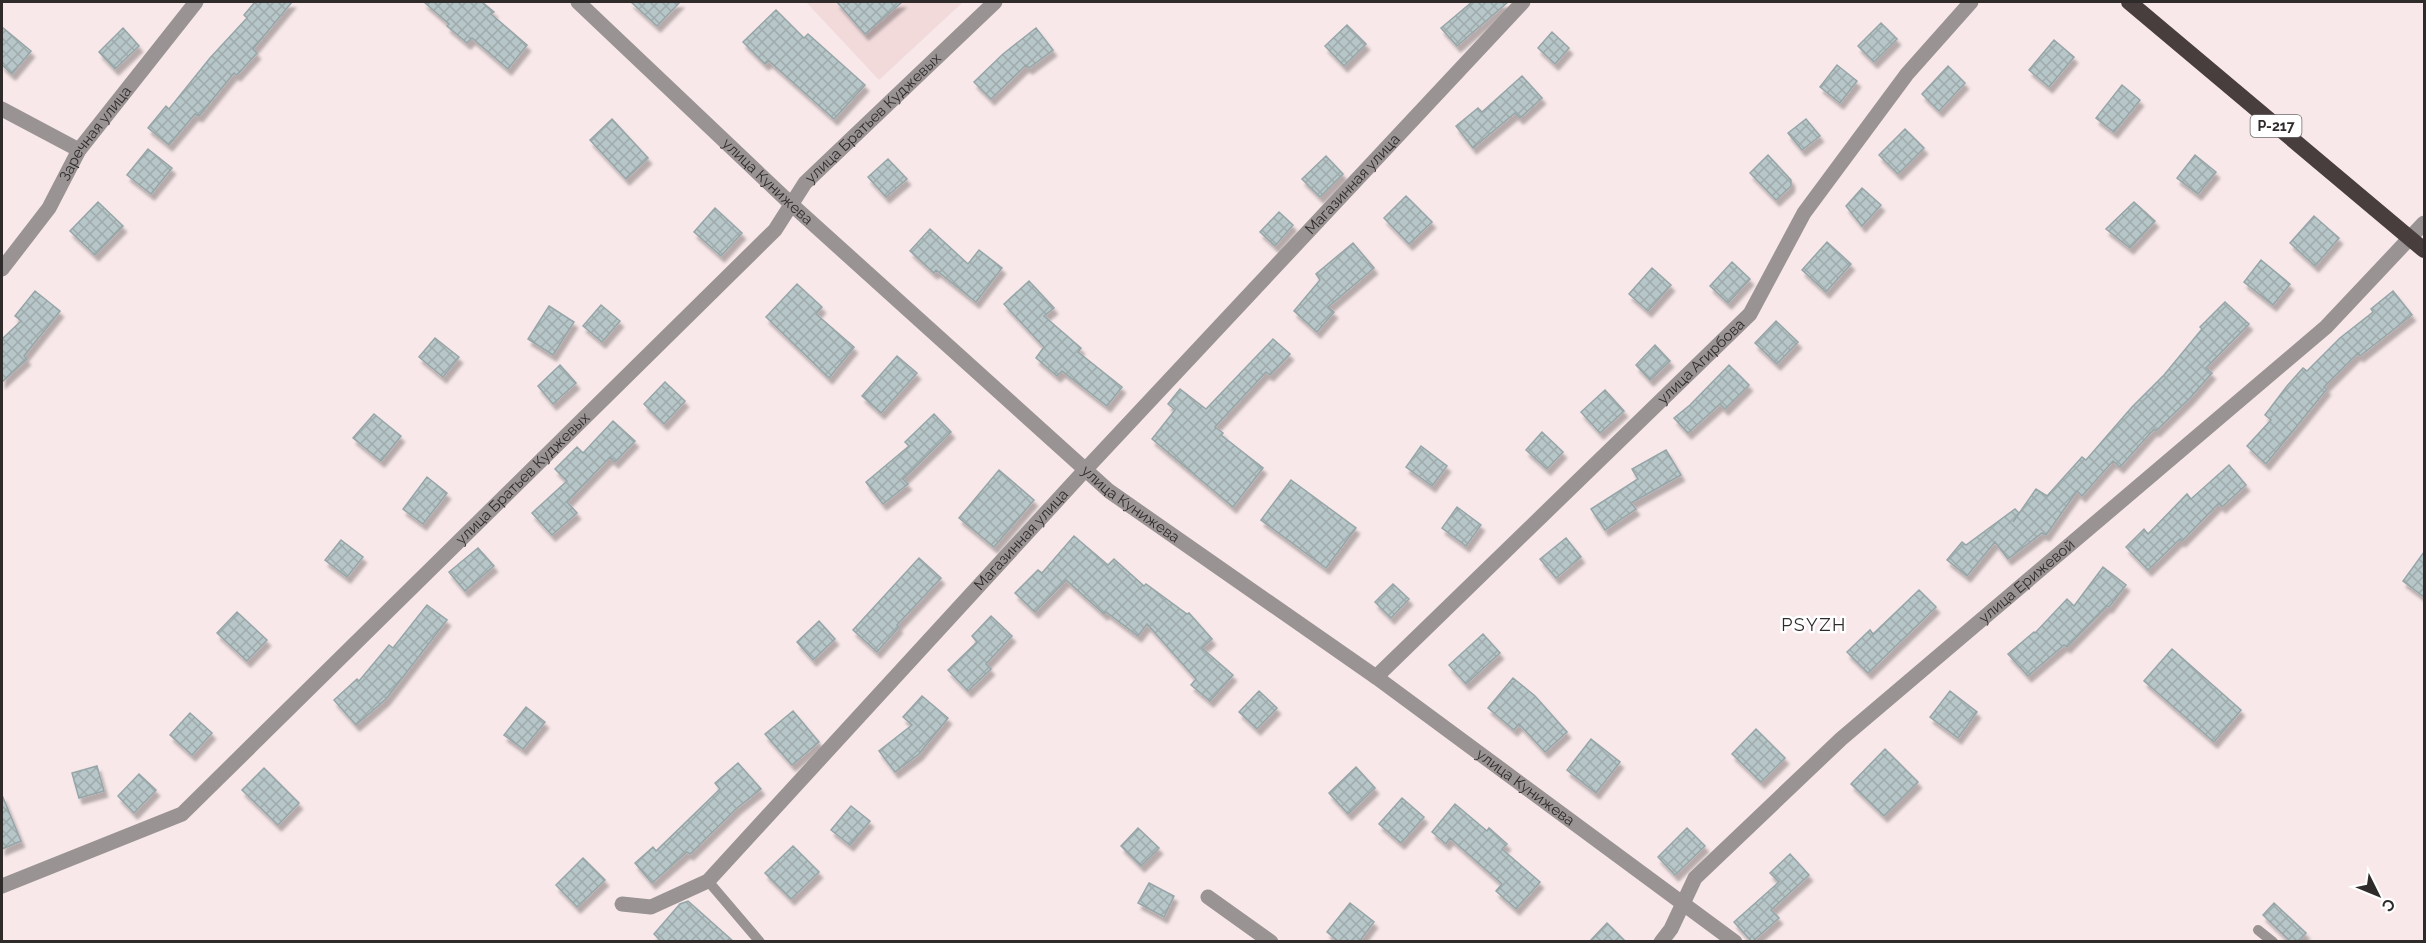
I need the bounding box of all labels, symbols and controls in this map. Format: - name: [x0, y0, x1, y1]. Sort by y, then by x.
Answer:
- street label: улица Братьев Куджевых: [801, 49, 945, 187]
- street label: Заречная улица: [56, 82, 135, 184]
- road number: Р-217: [2250, 115, 2302, 137]
- street label: Магазинная улица: [1301, 130, 1404, 238]
- street label: улица Кунижева: [718, 134, 817, 228]
- street label: улица Агирбова: [1654, 315, 1748, 408]
- street label: улица Братьев Куджевых: [452, 408, 594, 548]
- street label: улица Кунижева: [1078, 462, 1183, 546]
- street label: Магазинная улица: [970, 485, 1072, 594]
- street label: улица Ерижевой: [1975, 536, 2078, 627]
- district label: PSYZH: [1781, 614, 1847, 635]
- street label: улица Кунижева: [1473, 745, 1578, 830]
- north arrow: [2348, 865, 2408, 925]
- text: С: [2378, 894, 2399, 915]

